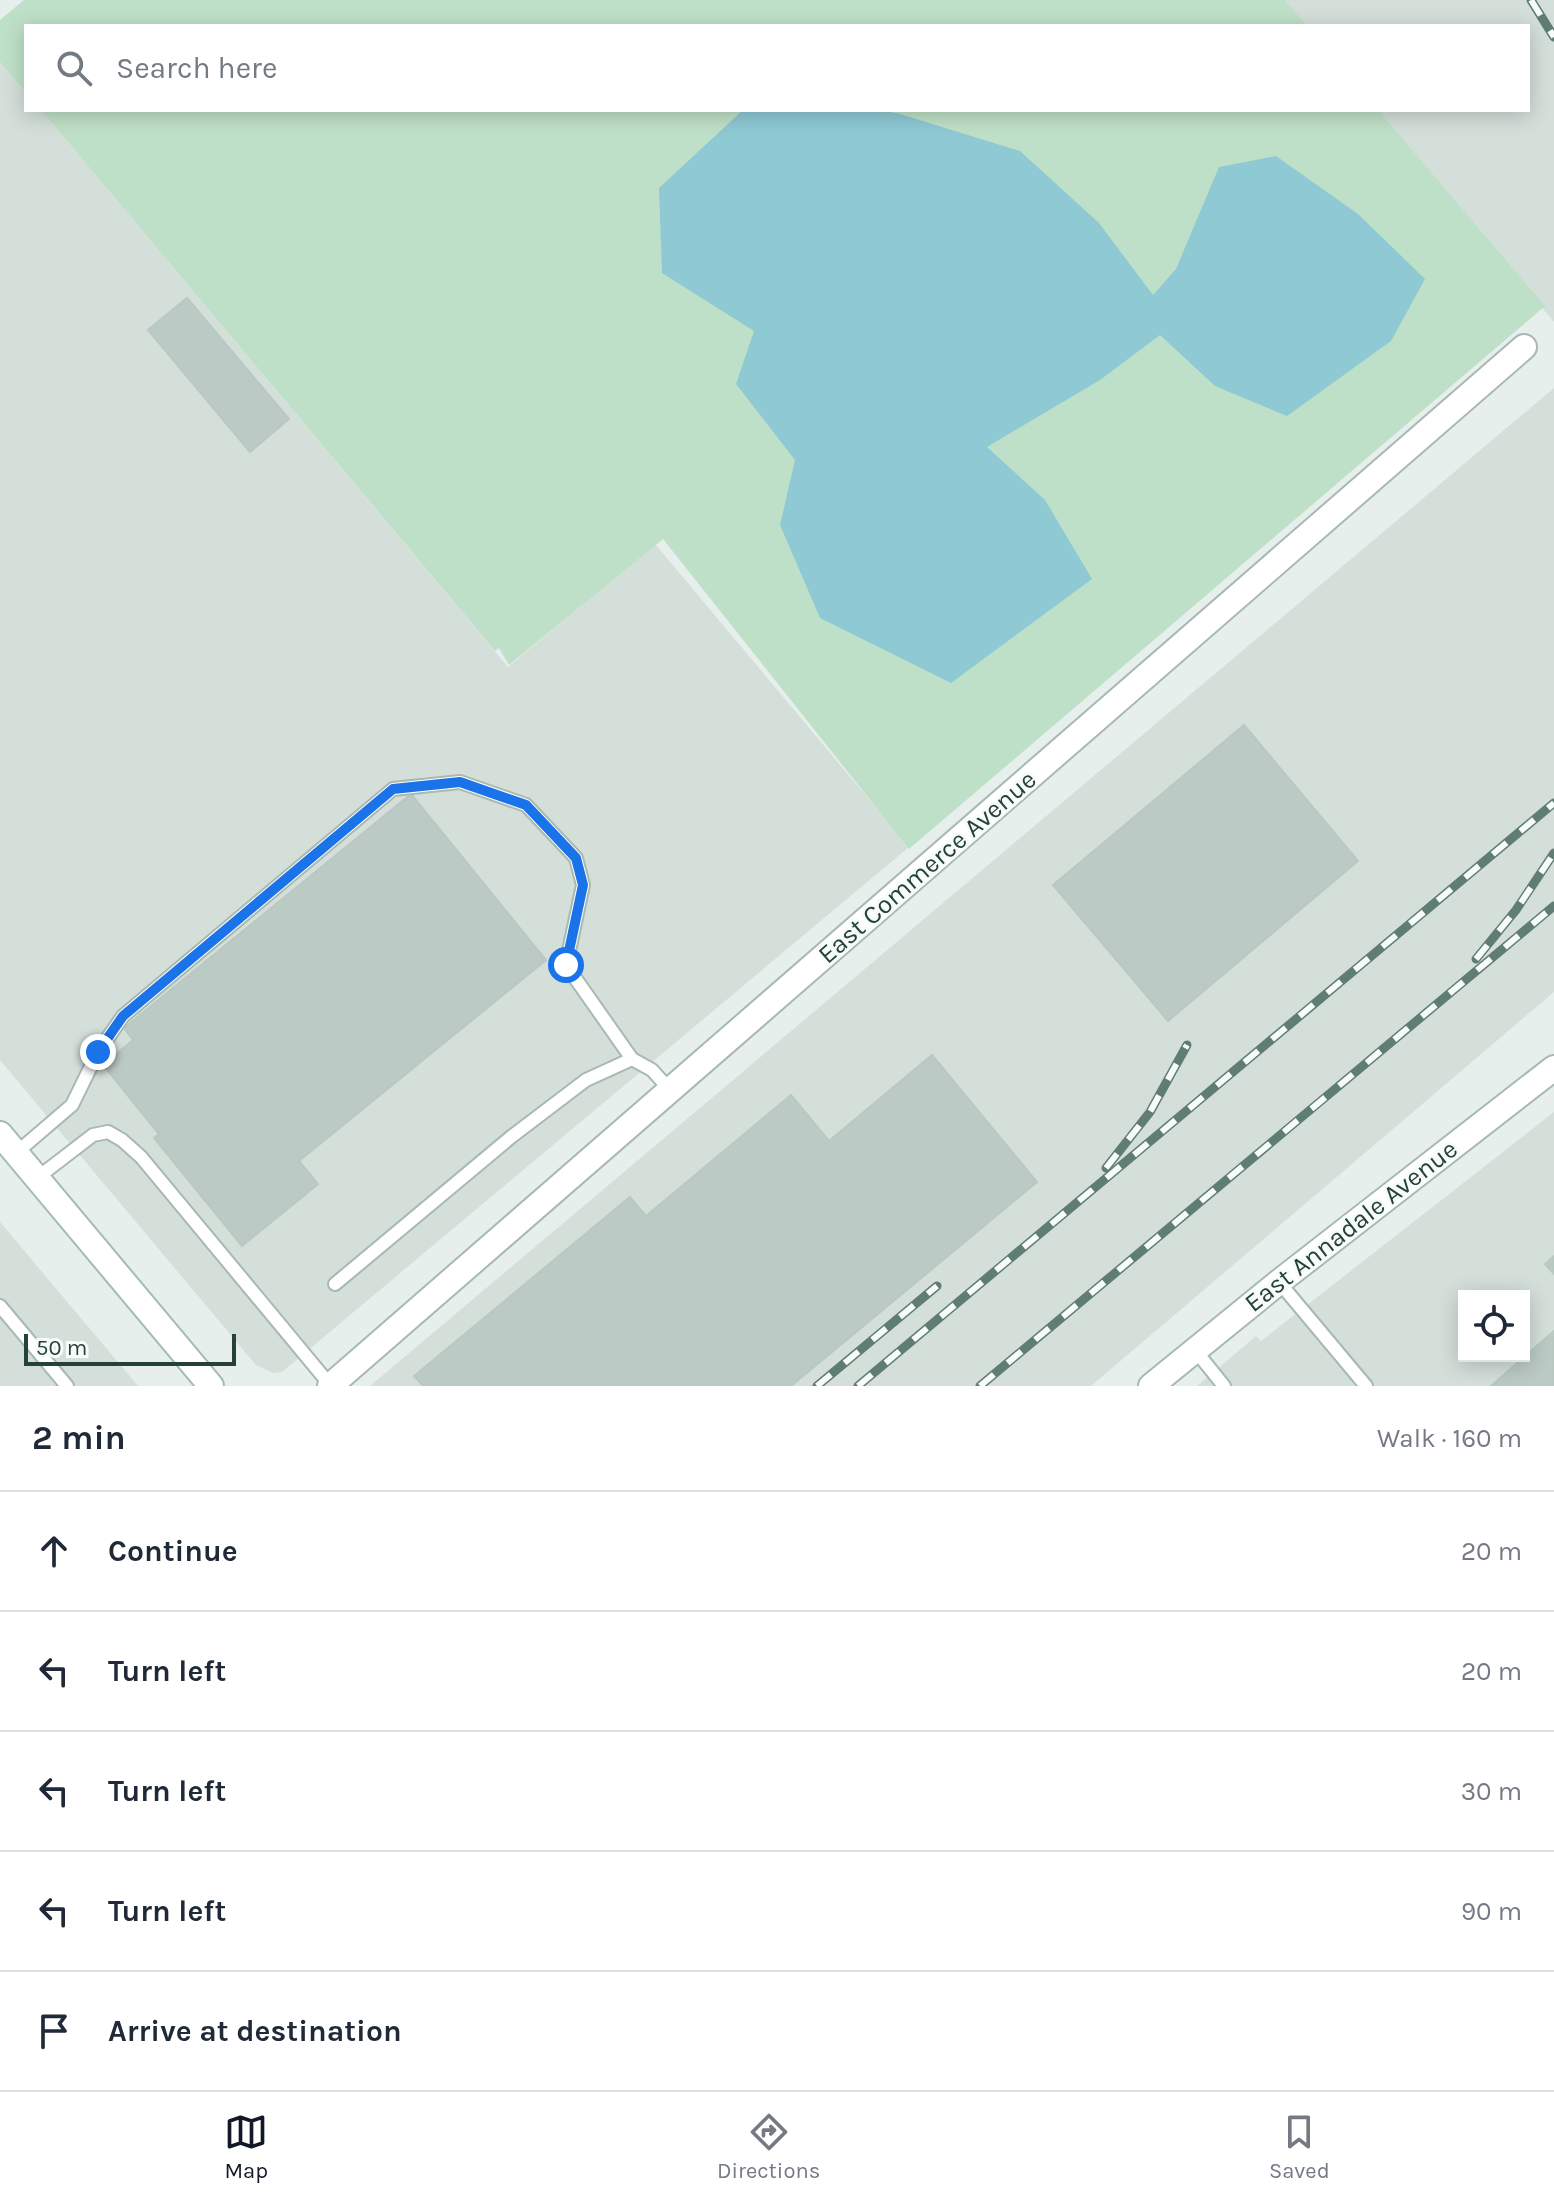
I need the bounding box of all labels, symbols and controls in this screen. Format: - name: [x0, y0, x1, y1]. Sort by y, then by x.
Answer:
- search box: [24, 24, 1530, 112]
- icon: search: [52, 46, 96, 90]
- text: Search here: [116, 50, 277, 86]
- street label: East Commerce Avenue: [812, 764, 1042, 970]
- route start: [548, 947, 584, 983]
- route end: [80, 1034, 116, 1070]
- street label: East Annadale Avenue: [1239, 1133, 1463, 1319]
- map controls: [1458, 1290, 1530, 1362]
- button: locate: [1458, 1290, 1530, 1362]
- scale bar: [24, 1330, 236, 1366]
- text: 50 m: [36, 1335, 87, 1361]
- text: 2 min: [32, 1418, 126, 1458]
- text: Walk · 160 m: [1377, 1423, 1522, 1454]
- icon: ahead: [32, 1529, 76, 1573]
- text: Continue: [108, 1533, 238, 1569]
- text: 20 m: [1461, 1536, 1522, 1567]
- icon: left: [32, 1649, 76, 1693]
- text: Turn left: [108, 1653, 226, 1689]
- text: 20 m: [1461, 1656, 1522, 1687]
- icon: left: [32, 1769, 76, 1813]
- text: Turn left: [108, 1773, 226, 1809]
- text: 30 m: [1461, 1776, 1522, 1807]
- icon: left: [32, 1889, 76, 1933]
- text: Turn left: [108, 1893, 226, 1929]
- text: 90 m: [1461, 1896, 1522, 1927]
- icon: arrive: [32, 2009, 76, 2053]
- text: Arrive at destination: [108, 2013, 402, 2049]
- tab: Map: [224, 2110, 268, 2184]
- tab: Directions: [717, 2110, 820, 2184]
- tab: Saved: [1269, 2110, 1330, 2184]

